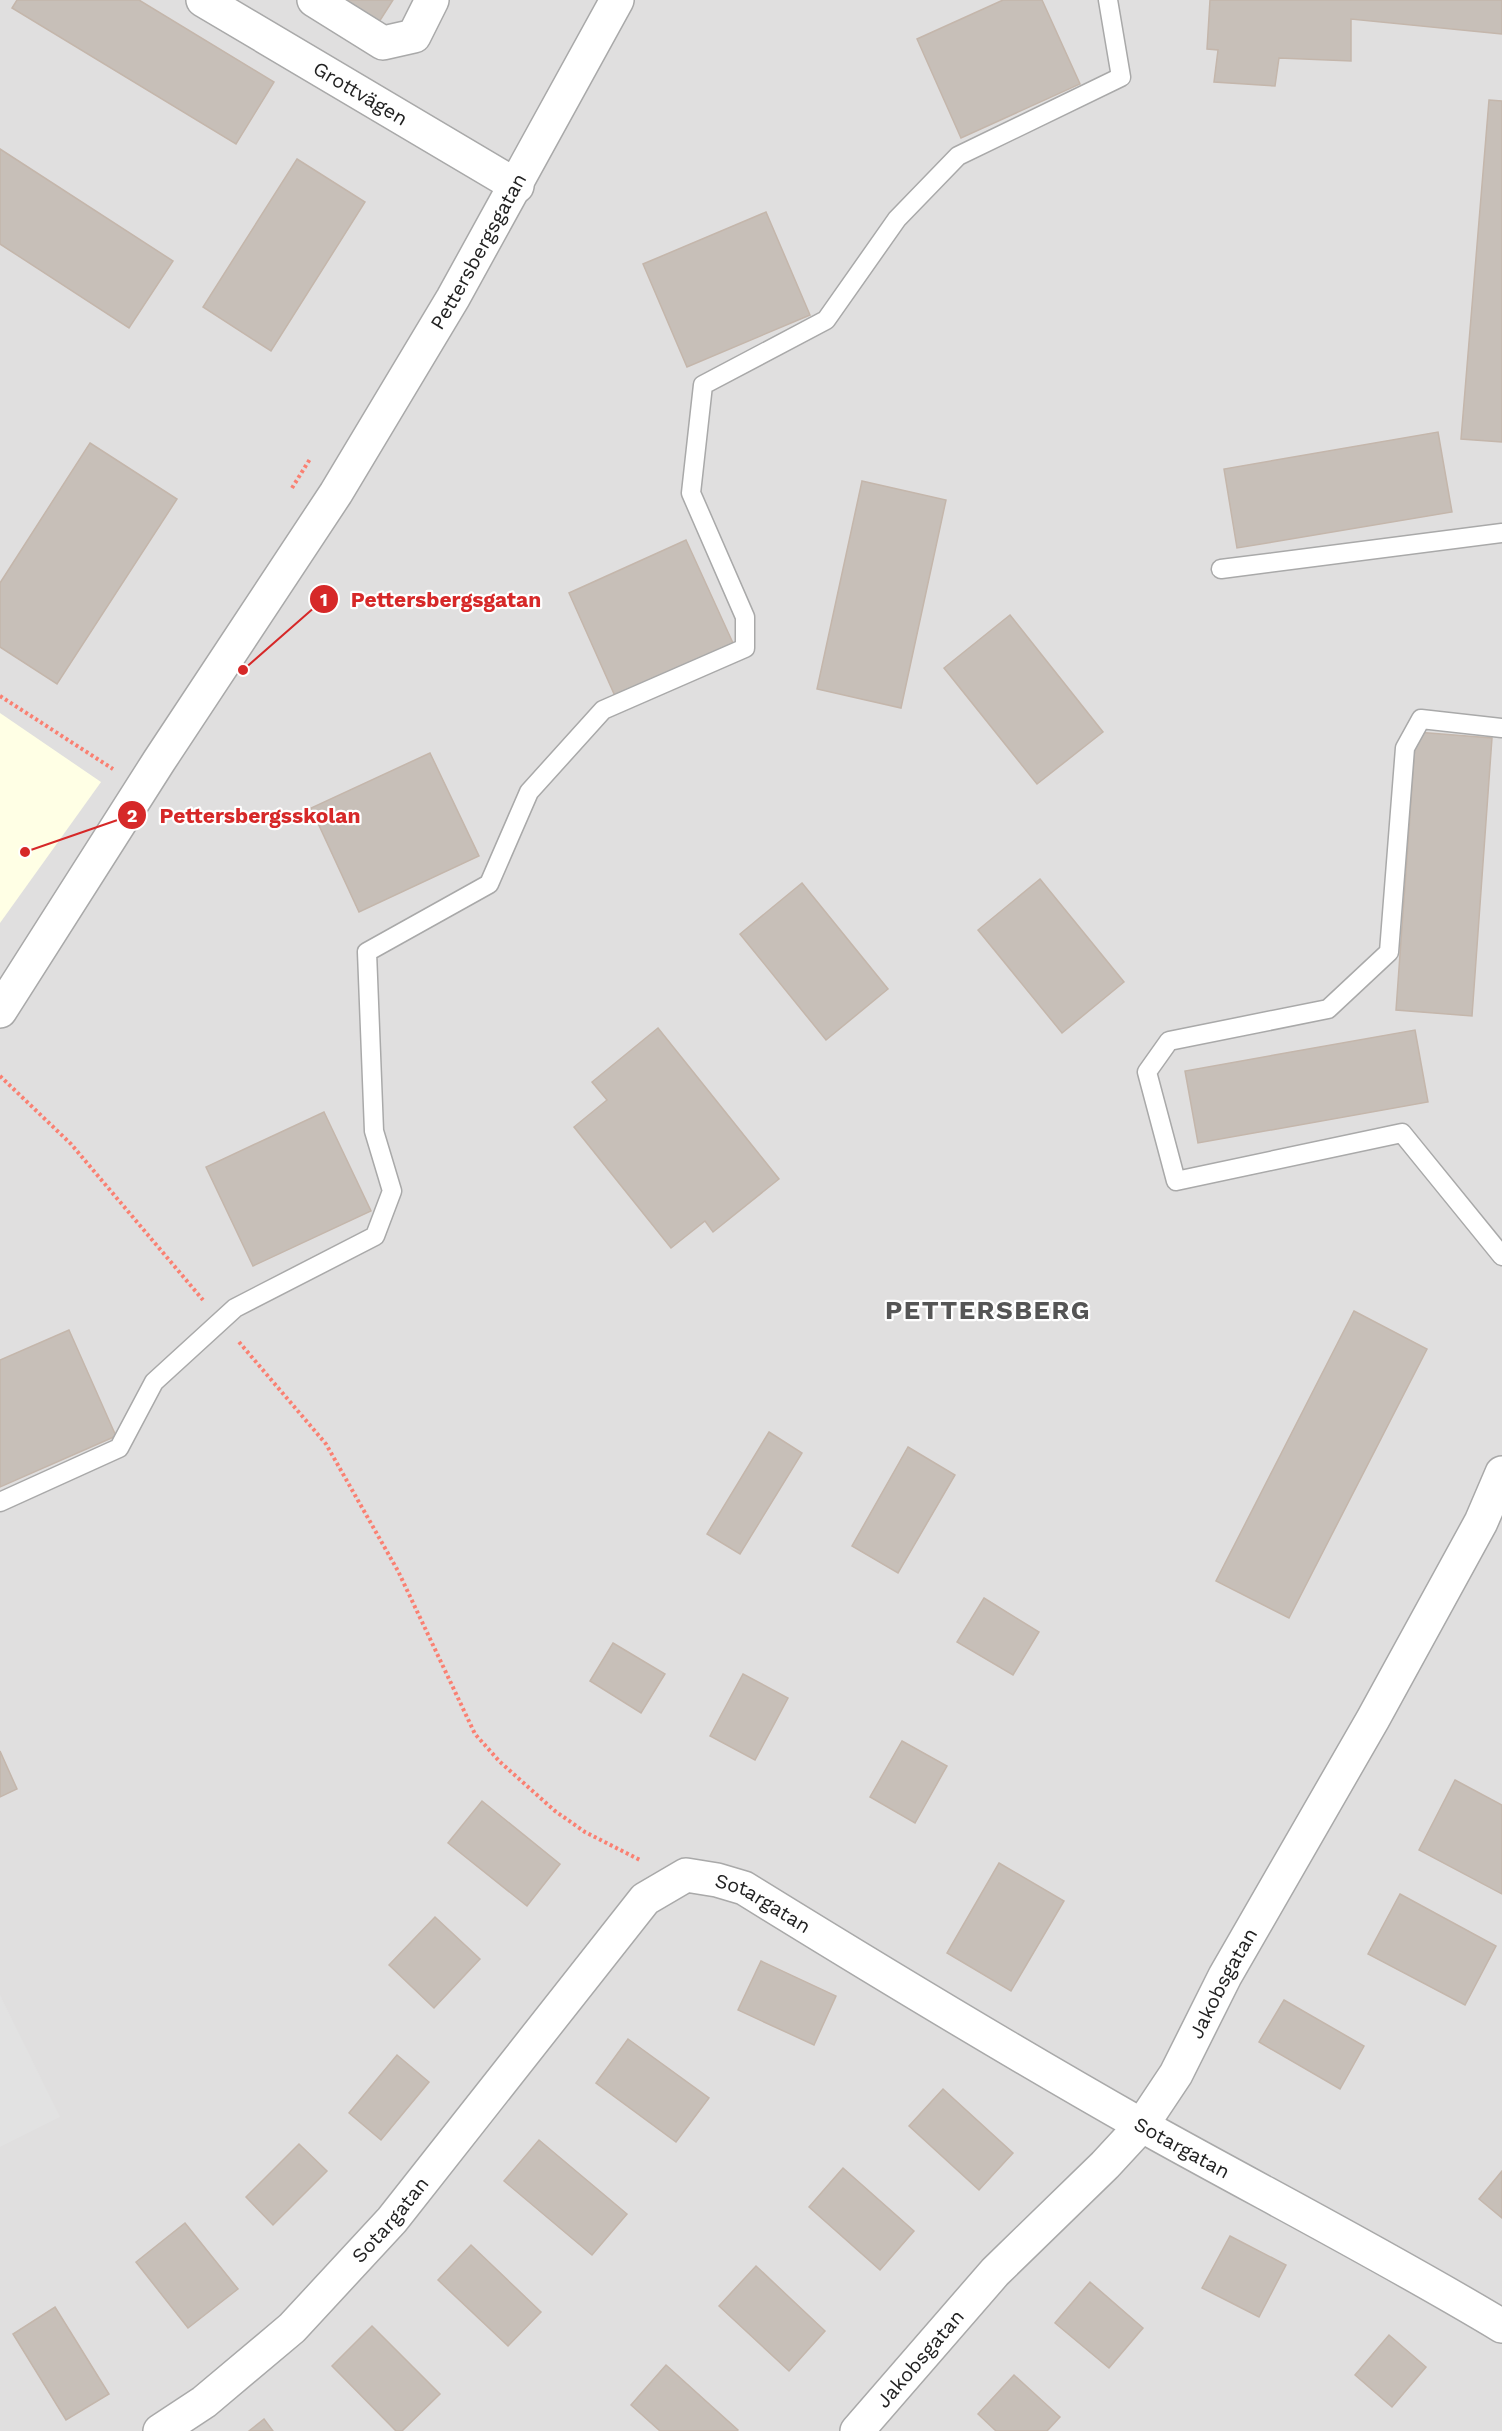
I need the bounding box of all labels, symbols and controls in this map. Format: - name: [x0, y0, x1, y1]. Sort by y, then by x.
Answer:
- street label: Grottvägen: [309, 56, 412, 131]
- street label: Pettersbergsgatan: [425, 169, 531, 334]
- callout: Pettersbergsgatan: [309, 580, 553, 619]
- text: Pettersbergsgatan: [351, 587, 541, 612]
- text: 1: [320, 589, 328, 610]
- callout: Pettersbergsskolan: [117, 796, 372, 835]
- text: Pettersbergsskolan: [159, 803, 361, 828]
- text: 2: [127, 805, 137, 826]
- district label: PETTERSBERG: [885, 1295, 1091, 1325]
- street label: Sotargatan: [712, 1868, 815, 1938]
- street label: Jakobsgatan: [1184, 1923, 1262, 2043]
- street label: Sotargatan: [1130, 2112, 1234, 2184]
- street label: Sotargatan: [347, 2172, 434, 2268]
- street label: Jakobsgatan: [871, 2305, 969, 2412]

